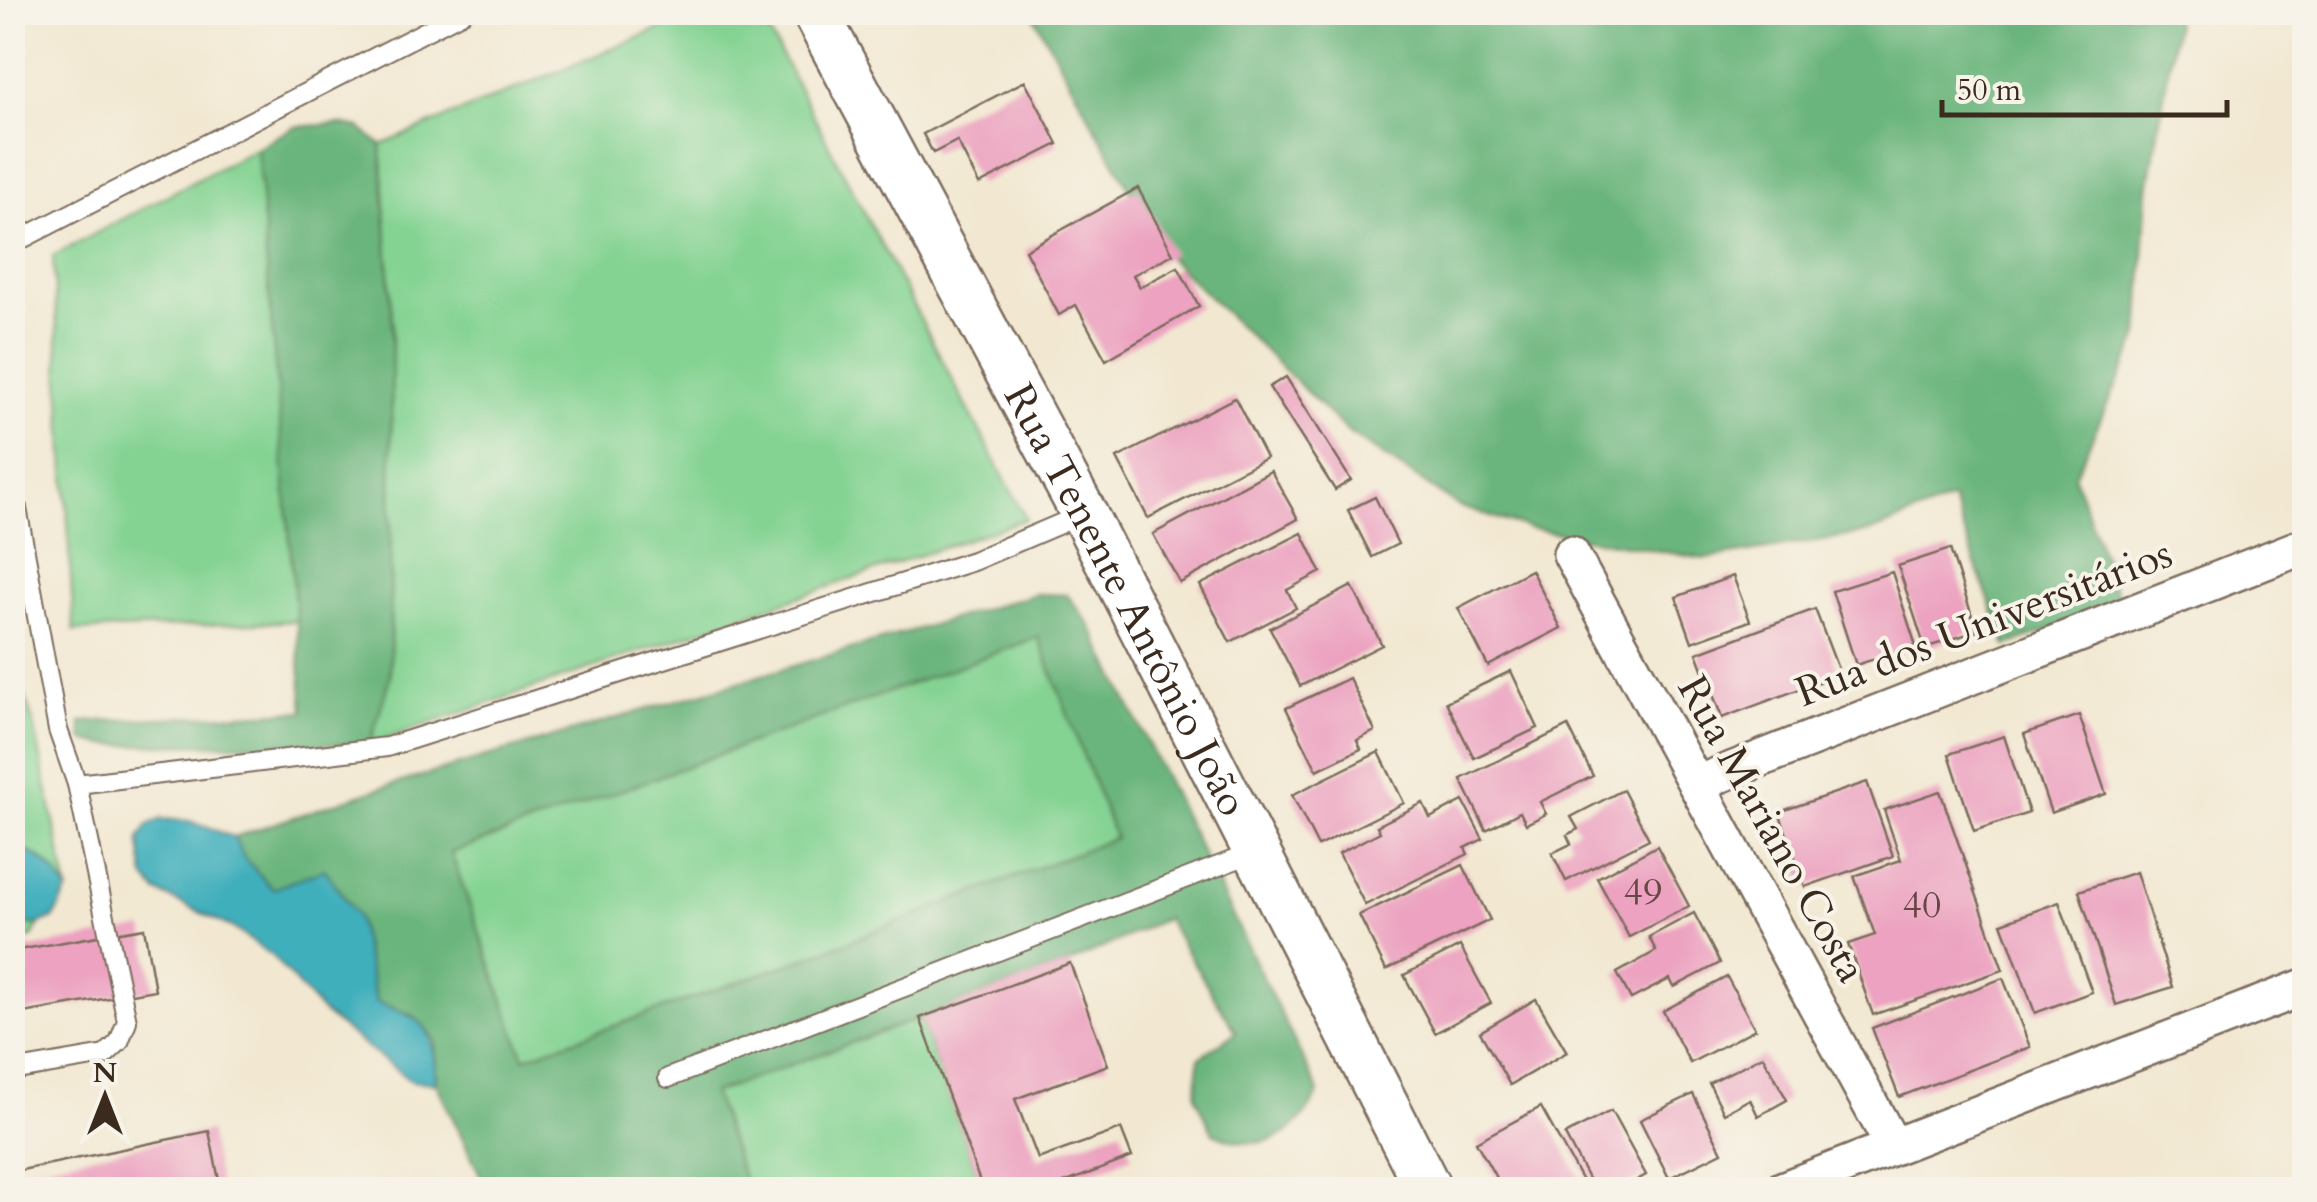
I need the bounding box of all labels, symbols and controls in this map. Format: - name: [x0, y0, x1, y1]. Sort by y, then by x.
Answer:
- scale bar: [1942, 55, 2227, 117]
- text: 50 m: [1957, 70, 2022, 111]
- street label: Rua Tenente Antônio João: [991, 373, 1262, 825]
- street label: Rua dos Universitários: [1788, 525, 2180, 721]
- street label: Rua Mariano Costa: [1664, 665, 1880, 993]
- house number: 49: [1624, 866, 1662, 918]
- house number: 40: [1903, 879, 1941, 931]
- north arrow: [55, 1047, 155, 1147]
- text: N: [93, 1054, 117, 1092]

